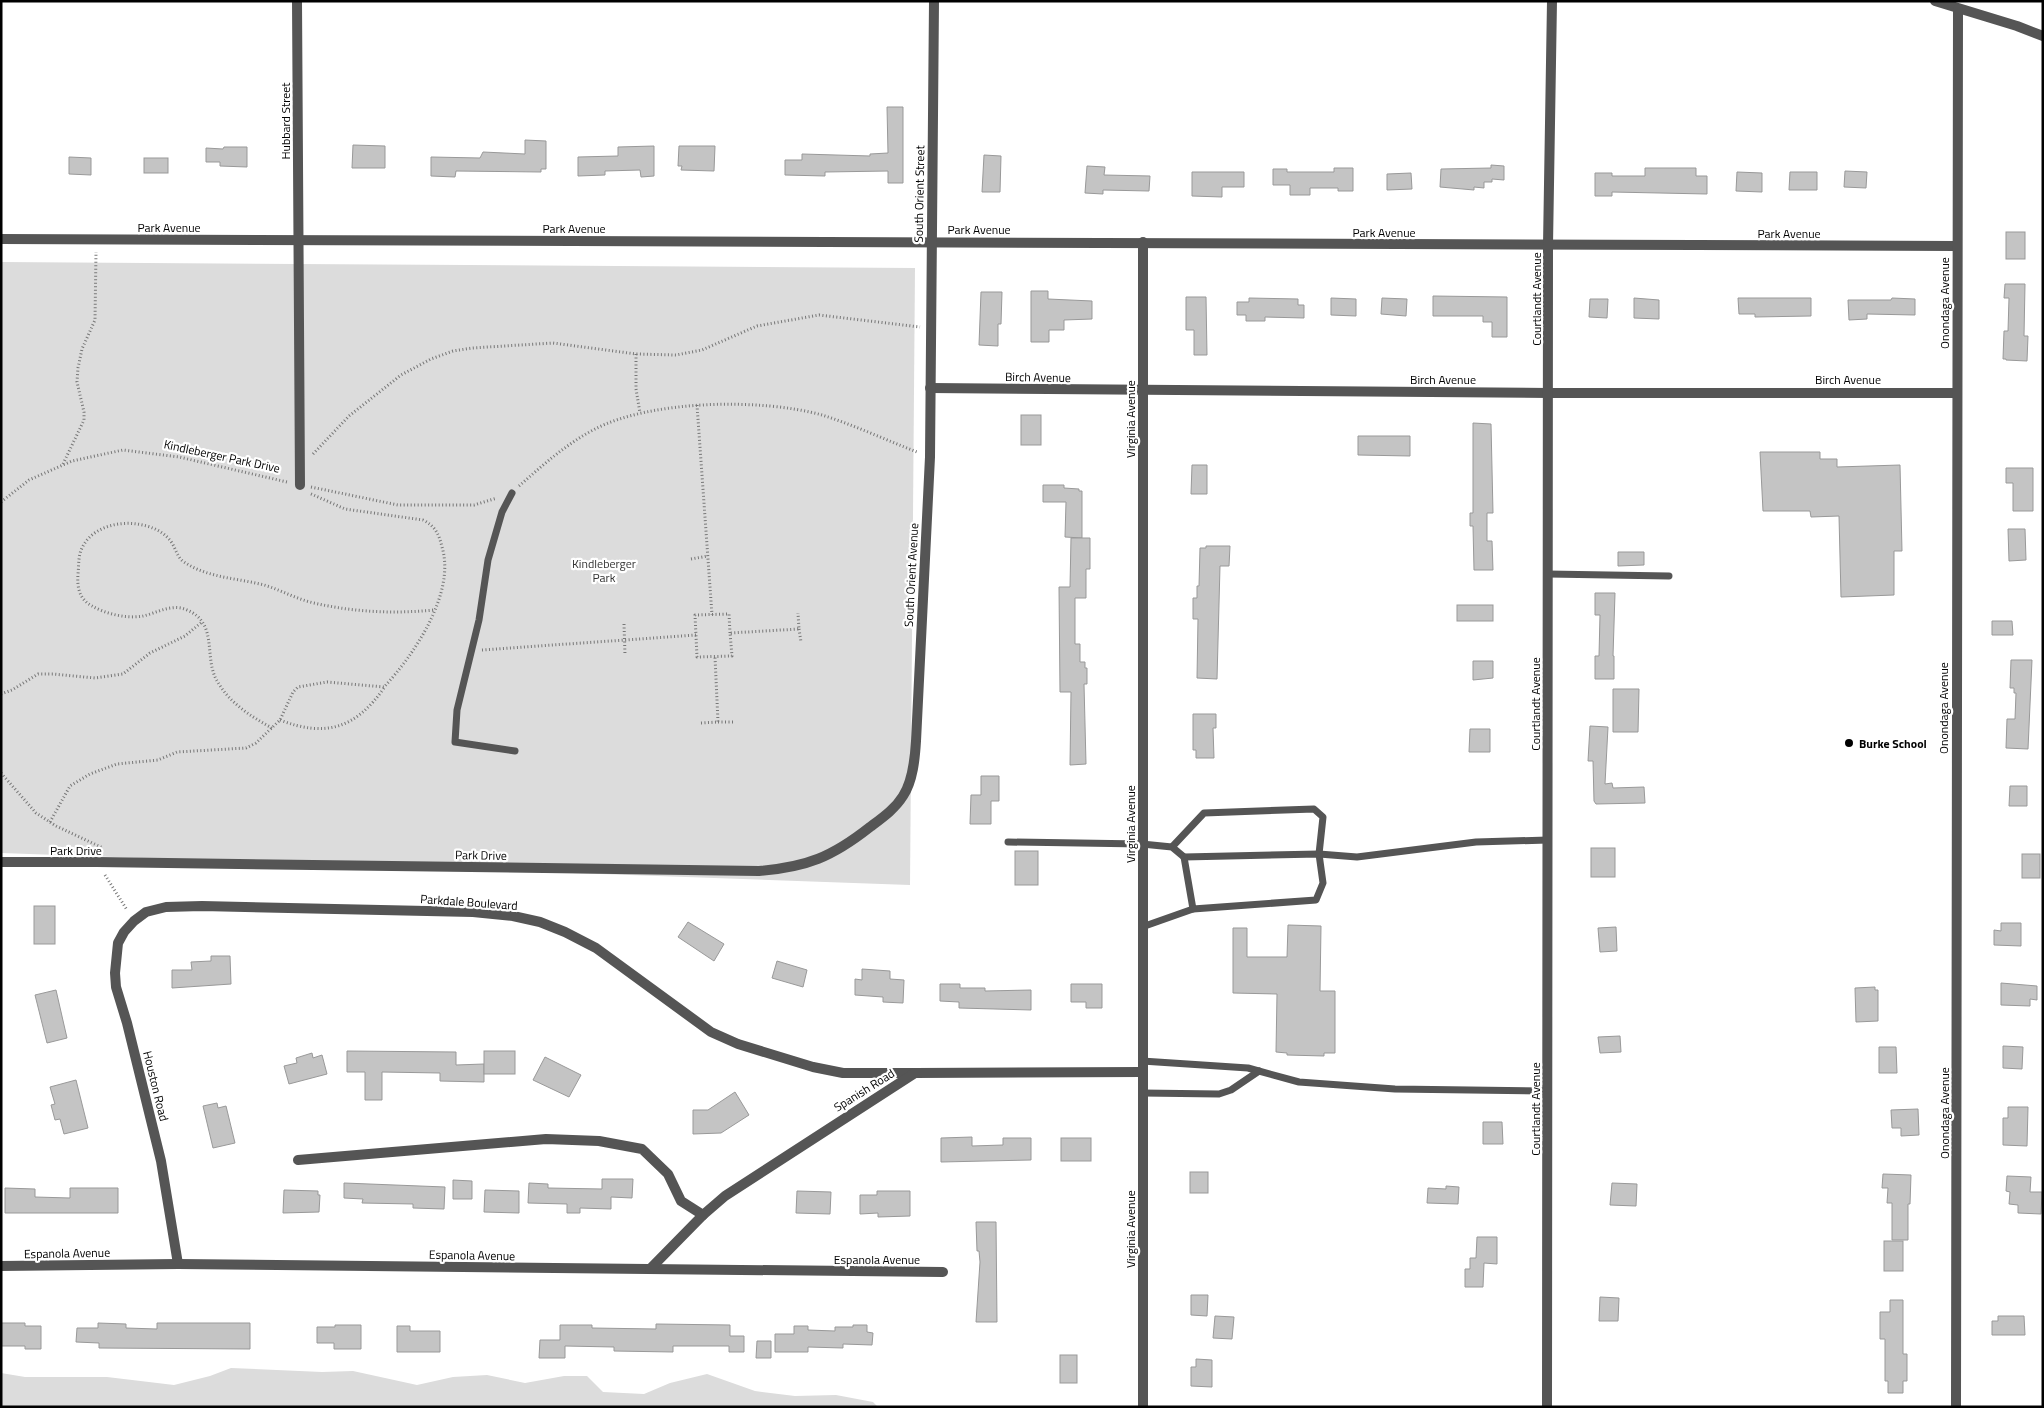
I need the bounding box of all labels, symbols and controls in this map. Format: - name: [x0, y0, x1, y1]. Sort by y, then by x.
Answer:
- street label: Hubbard Street: [276, 82, 295, 160]
- street label: South Orient Street: [909, 144, 929, 243]
- street label: Park Avenue: [137, 218, 201, 237]
- street label: Park Avenue: [542, 219, 606, 238]
- street label: Park Avenue: [947, 220, 1011, 239]
- street label: Park Avenue: [1352, 223, 1416, 242]
- street label: Park Avenue: [1757, 224, 1821, 243]
- street label: Courtlandt Avenue: [1527, 252, 1546, 346]
- street label: Onondaga Avenue: [1935, 257, 1954, 349]
- street label: Birch Avenue: [1005, 367, 1071, 387]
- street label: Birch Avenue: [1410, 370, 1476, 389]
- street label: Birch Avenue: [1815, 370, 1881, 389]
- street label: Virginia Avenue: [1121, 380, 1140, 458]
- street label: Kindleberger Park Drive: [162, 434, 282, 478]
- street label: South Orient Avenue: [899, 523, 923, 627]
- park label: Kindleberger Park: [572, 554, 636, 587]
- street label: Courtlandt Avenue: [1526, 657, 1545, 751]
- street label: Onondaga Avenue: [1934, 662, 1953, 754]
- place label: Burke School: [1859, 734, 1927, 753]
- marker: Burke School: [1843, 737, 1855, 749]
- street label: Virginia Avenue: [1121, 785, 1140, 863]
- street label: Park Drive: [50, 841, 102, 860]
- street label: Park Drive: [455, 845, 507, 865]
- street label: Parkdale Boulevard: [420, 889, 518, 915]
- street label: Houston Road: [138, 1049, 174, 1123]
- street label: Courtlandt Avenue: [1526, 1062, 1545, 1156]
- street label: Spanish Road: [830, 1064, 898, 1116]
- street label: Onondaga Avenue: [1935, 1067, 1954, 1159]
- street label: Virginia Avenue: [1121, 1190, 1140, 1268]
- street label: Espanola Avenue: [24, 1243, 110, 1263]
- street label: Espanola Avenue: [429, 1245, 515, 1265]
- street label: Espanola Avenue: [834, 1250, 920, 1269]

